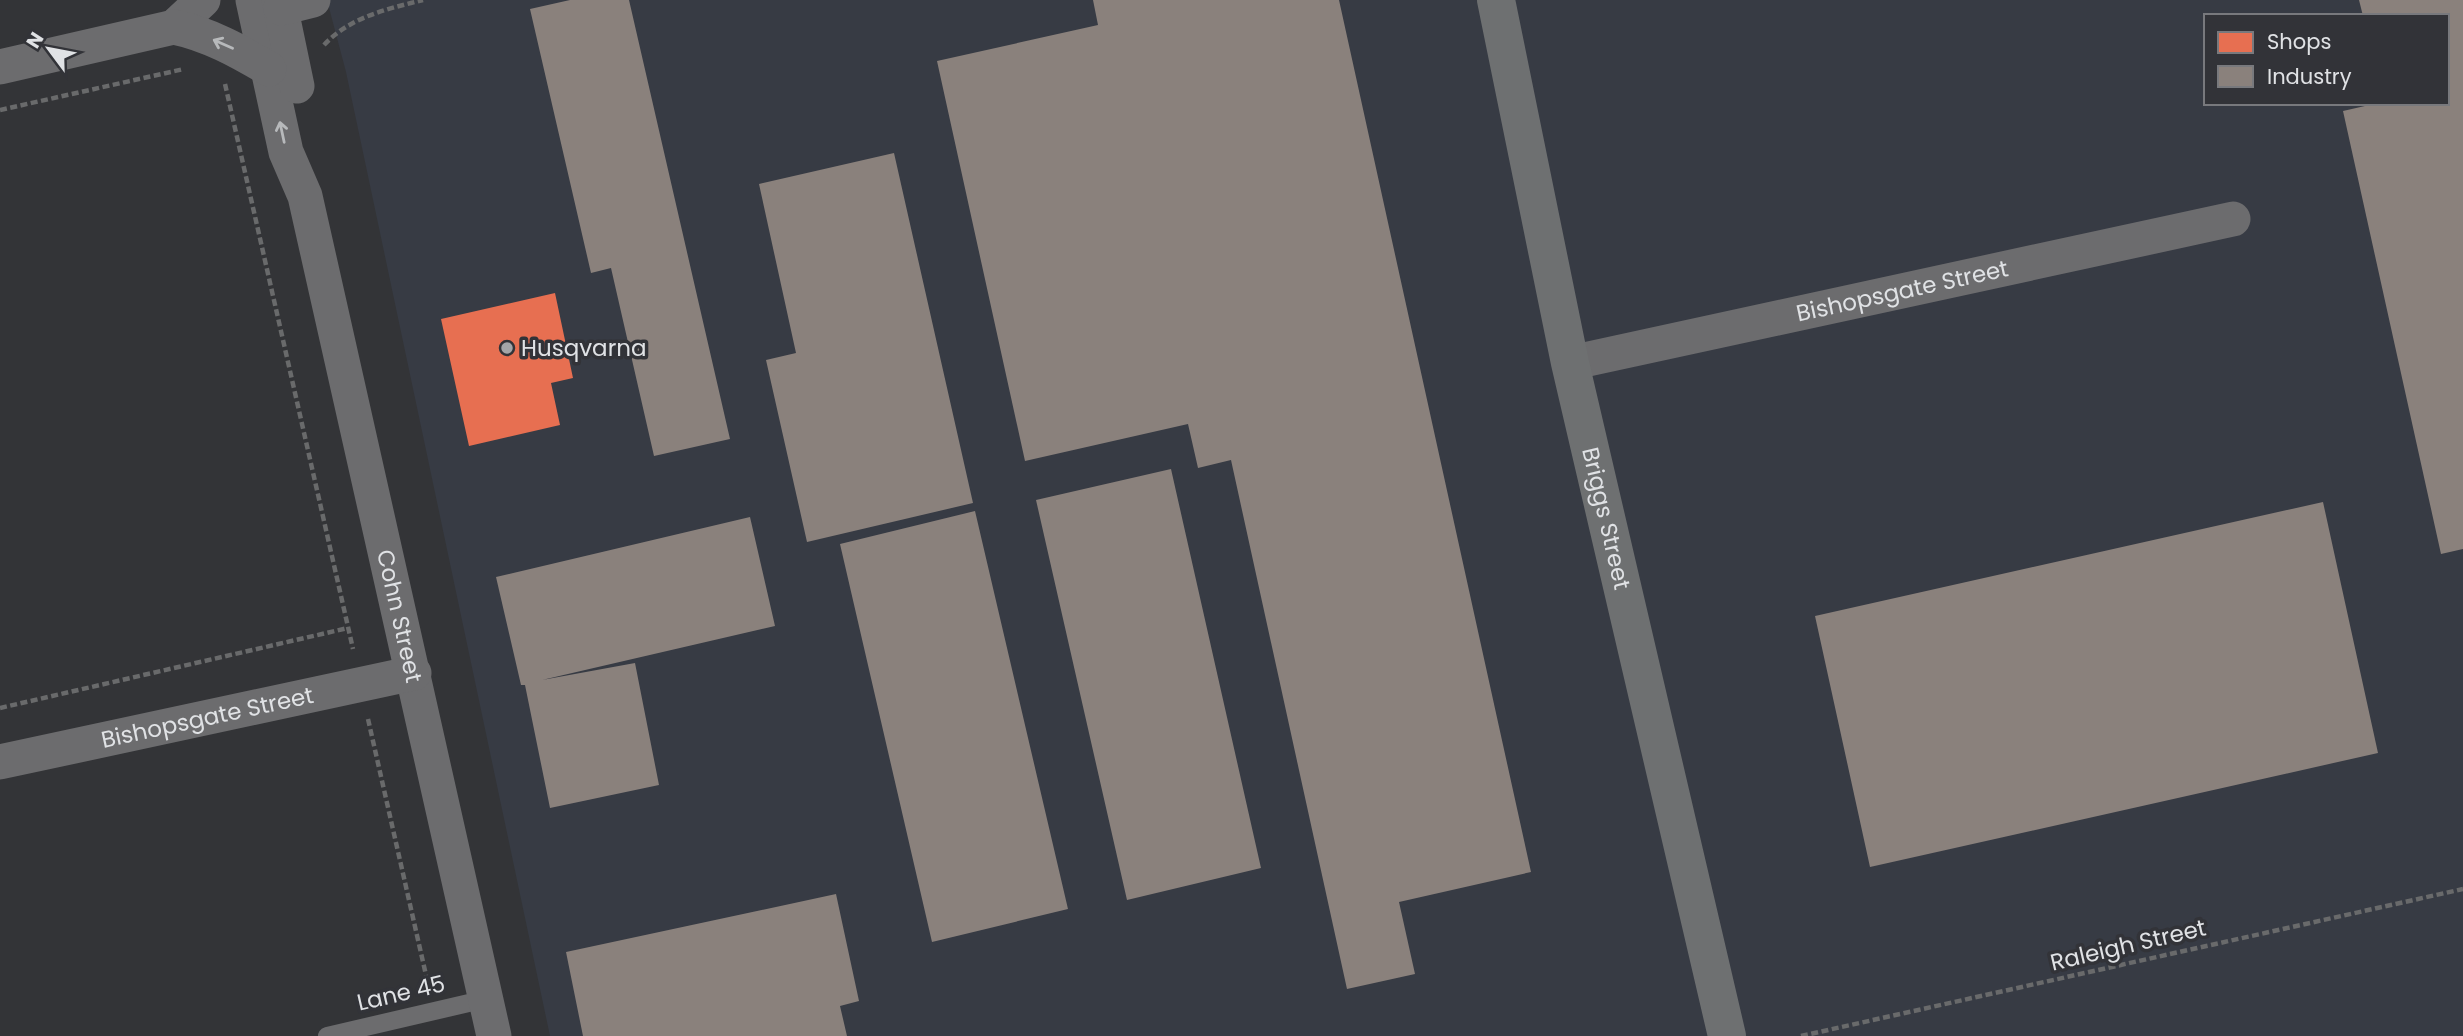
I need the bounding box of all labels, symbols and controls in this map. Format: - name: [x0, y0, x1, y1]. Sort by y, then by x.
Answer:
- north arrow: [14, 14, 84, 84]
- legend: [2204, 14, 2449, 105]
- text: N: [20, 27, 50, 53]
- text: Shops: [2267, 27, 2331, 56]
- one-way arrow: [213, 37, 234, 50]
- text: Industry: [2267, 62, 2352, 91]
- one-way arrow: [275, 121, 289, 144]
- street label: Bishopsgate Street: [1793, 252, 2011, 329]
- place label: Husqvarna: [521, 332, 647, 364]
- marker: Husqvarna: [499, 340, 515, 356]
- street label: Briggs Street: [1574, 444, 1638, 593]
- street label: Cohn Street: [369, 546, 430, 686]
- street label: Bishopsgate Street: [98, 679, 316, 756]
- street label: Raleigh Street: [2047, 912, 2209, 978]
- street label: Lane 45: [354, 967, 448, 1019]

